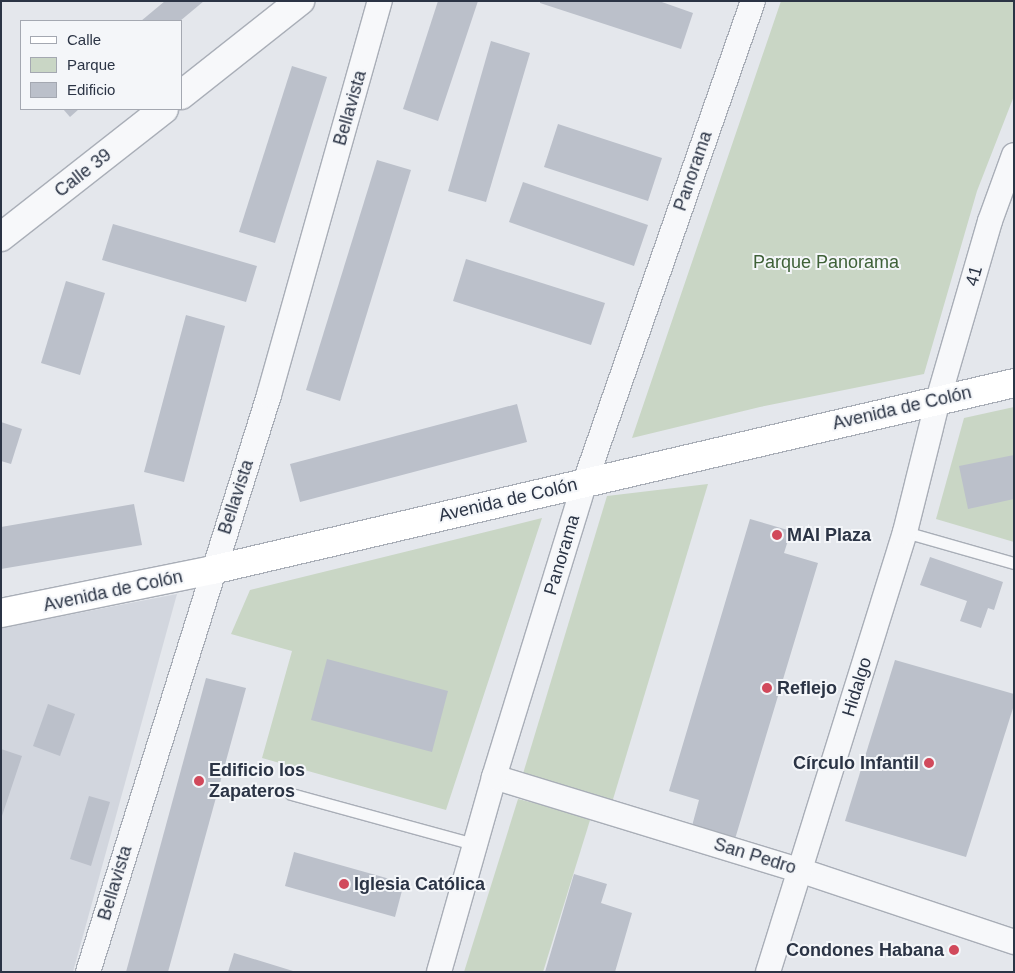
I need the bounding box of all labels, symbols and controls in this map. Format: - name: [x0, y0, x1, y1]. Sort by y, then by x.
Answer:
- legend: [20, 20, 182, 110]
- text: Calle: [67, 31, 101, 48]
- text: Parque: [67, 56, 115, 73]
- street label: Bellavista: [329, 68, 371, 148]
- text: Edificio: [67, 81, 115, 98]
- street label: Panorama: [669, 128, 717, 214]
- street label: Calle 39: [50, 144, 116, 202]
- park label: Parque Panorama: [753, 251, 899, 273]
- street label: 41: [961, 263, 987, 289]
- street label: Avenida de Colón: [830, 382, 974, 434]
- street label: Bellavista: [214, 457, 258, 537]
- street label: Avenida de Colón: [436, 474, 580, 526]
- street label: Panorama: [540, 512, 584, 598]
- place label: MAI Plaza: [787, 524, 871, 546]
- marker: MAI Plaza: [771, 529, 783, 541]
- street label: Avenida de Colón: [41, 566, 185, 616]
- street label: Hidalgo: [838, 655, 876, 719]
- place label: Reflejo: [777, 677, 837, 699]
- marker: Reflejo: [761, 682, 773, 694]
- place label: Círculo Infantil: [793, 752, 919, 774]
- marker: Círculo Infantil: [923, 757, 935, 769]
- place label: Edificio los Zapateros: [209, 760, 305, 802]
- marker: Edificio los Zapateros: [193, 775, 205, 787]
- street label: San Pedro: [711, 833, 799, 879]
- street label: Bellavista: [93, 843, 137, 923]
- place label: Iglesia Católica: [354, 873, 485, 895]
- marker: Iglesia Católica: [338, 878, 350, 890]
- place label: Condones Habana: [786, 939, 944, 961]
- marker: Condones Habana: [948, 944, 960, 956]

